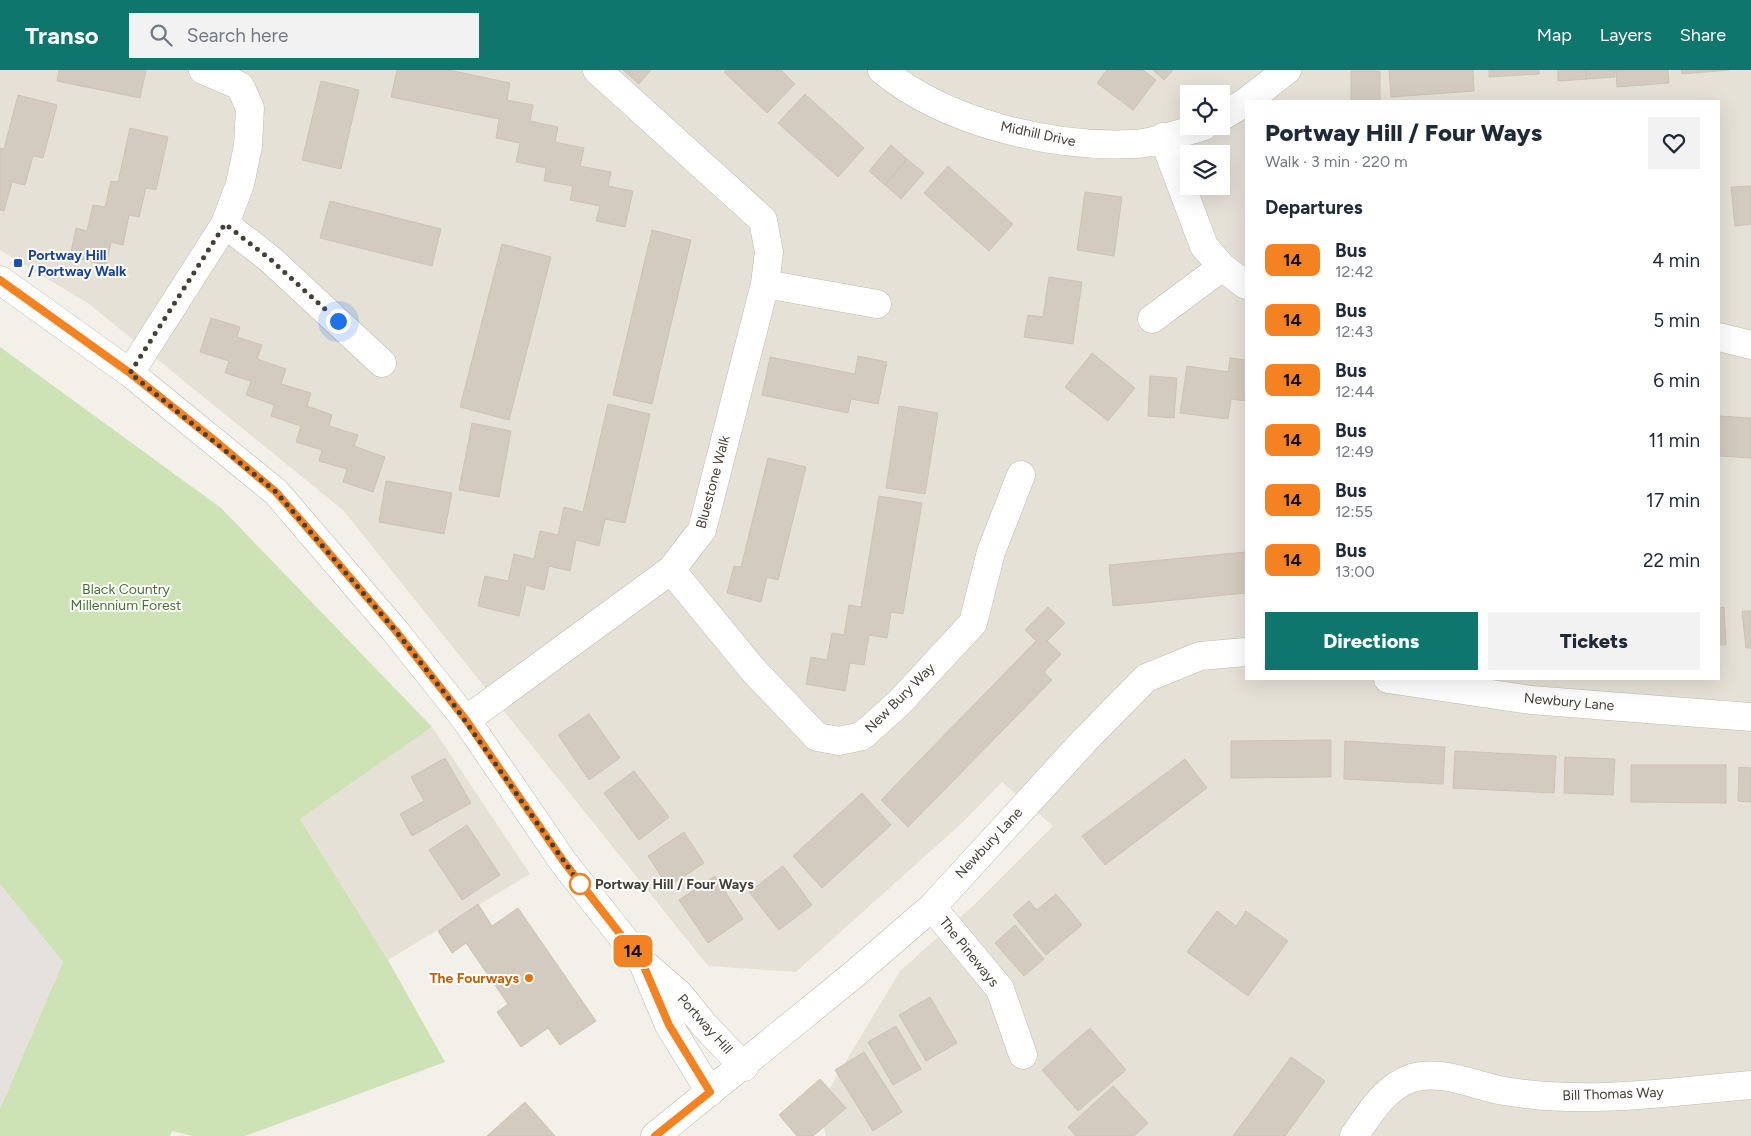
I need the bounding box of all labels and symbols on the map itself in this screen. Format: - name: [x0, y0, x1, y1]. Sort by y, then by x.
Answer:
- street label: Midhill Drive: [999, 118, 1077, 150]
- place label: Portway Hill / Portway Walk: [28, 247, 127, 280]
- marker: Portway Hill / Portway Walk: [12, 257, 24, 269]
- your location: [326, 309, 351, 334]
- street label: Bluestone Walk: [692, 433, 734, 530]
- park label: Black Country Millennium Forest: [71, 581, 181, 614]
- street label: New Bury Way: [861, 659, 939, 737]
- street label: Newbury Lane: [1523, 690, 1615, 714]
- street label: Newbury Lane: [952, 804, 1026, 882]
- marker: Portway Hill / Four Ways: [569, 873, 591, 895]
- place label: Portway Hill / Four Ways: [595, 876, 754, 893]
- street label: The Pineways: [936, 914, 1002, 990]
- line badge: 14: [610, 935, 656, 967]
- place label: The Fourways: [429, 970, 519, 987]
- marker: The Fourways: [523, 972, 535, 984]
- street label: Portway Hill: [674, 991, 736, 1057]
- street label: Bill Thomas Way: [1562, 1084, 1665, 1104]

